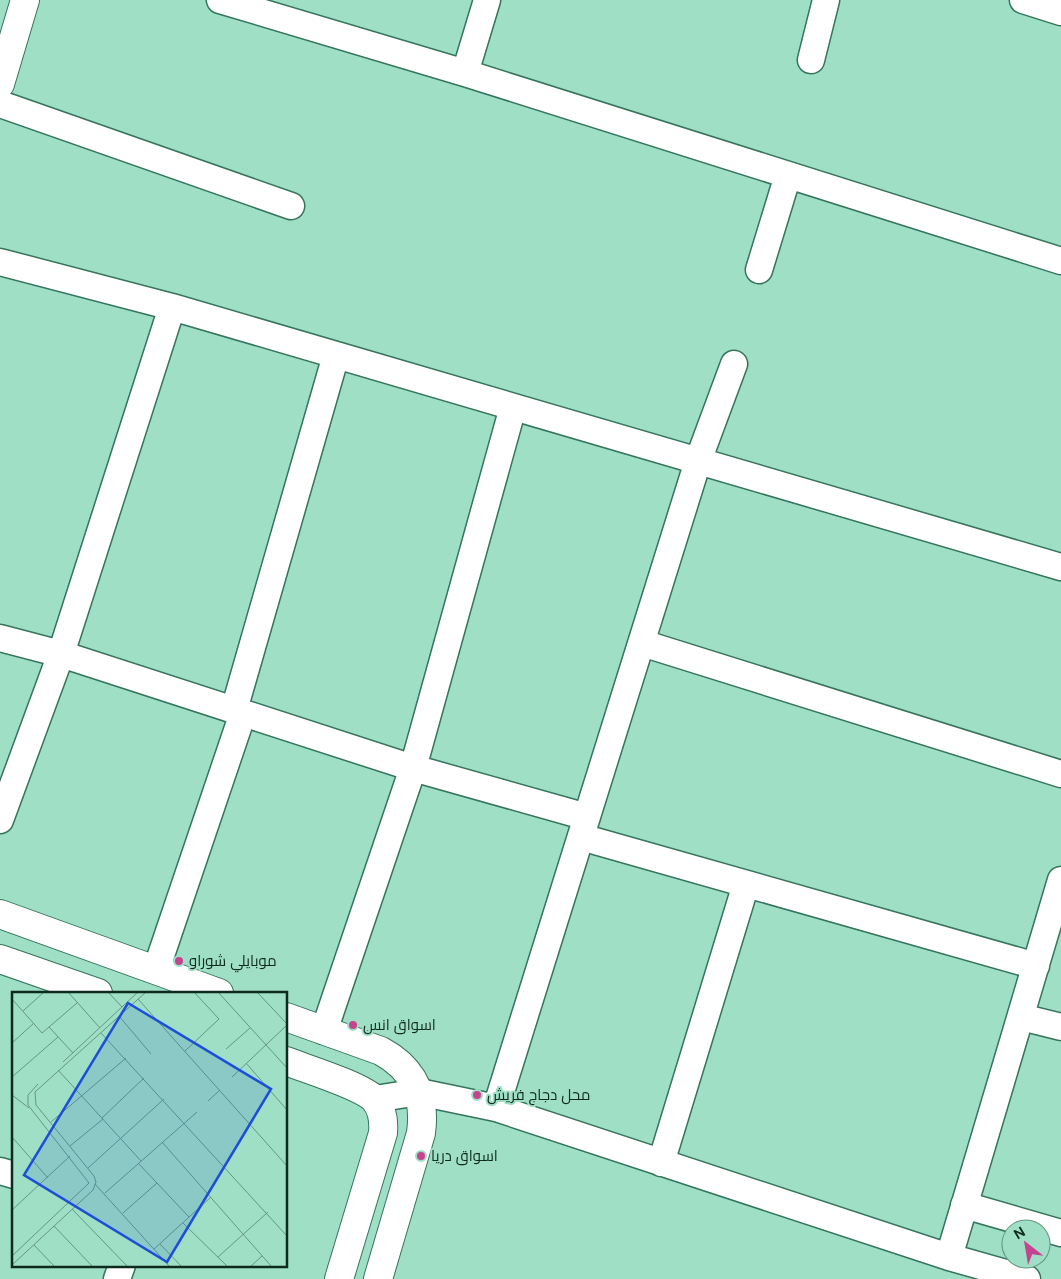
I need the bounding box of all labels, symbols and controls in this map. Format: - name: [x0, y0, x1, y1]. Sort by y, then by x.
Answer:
- place label: موبايلي شوراو: [189, 951, 277, 973]
- marker: موبايلي شوراو: [173, 955, 185, 967]
- inset map: [12, 992, 288, 1266]
- place label: اسواق انس: [363, 1015, 436, 1035]
- marker: اسواق انس: [347, 1019, 359, 1031]
- place label: محل دجاج فريش: [487, 1085, 590, 1106]
- marker: محل دجاج فريش: [471, 1089, 483, 1101]
- place label: اسواق دريا: [431, 1146, 498, 1166]
- marker: اسواق دريا: [415, 1150, 427, 1162]
- north arrow: [1001, 1219, 1051, 1269]
- text: N: [1010, 1223, 1028, 1243]

